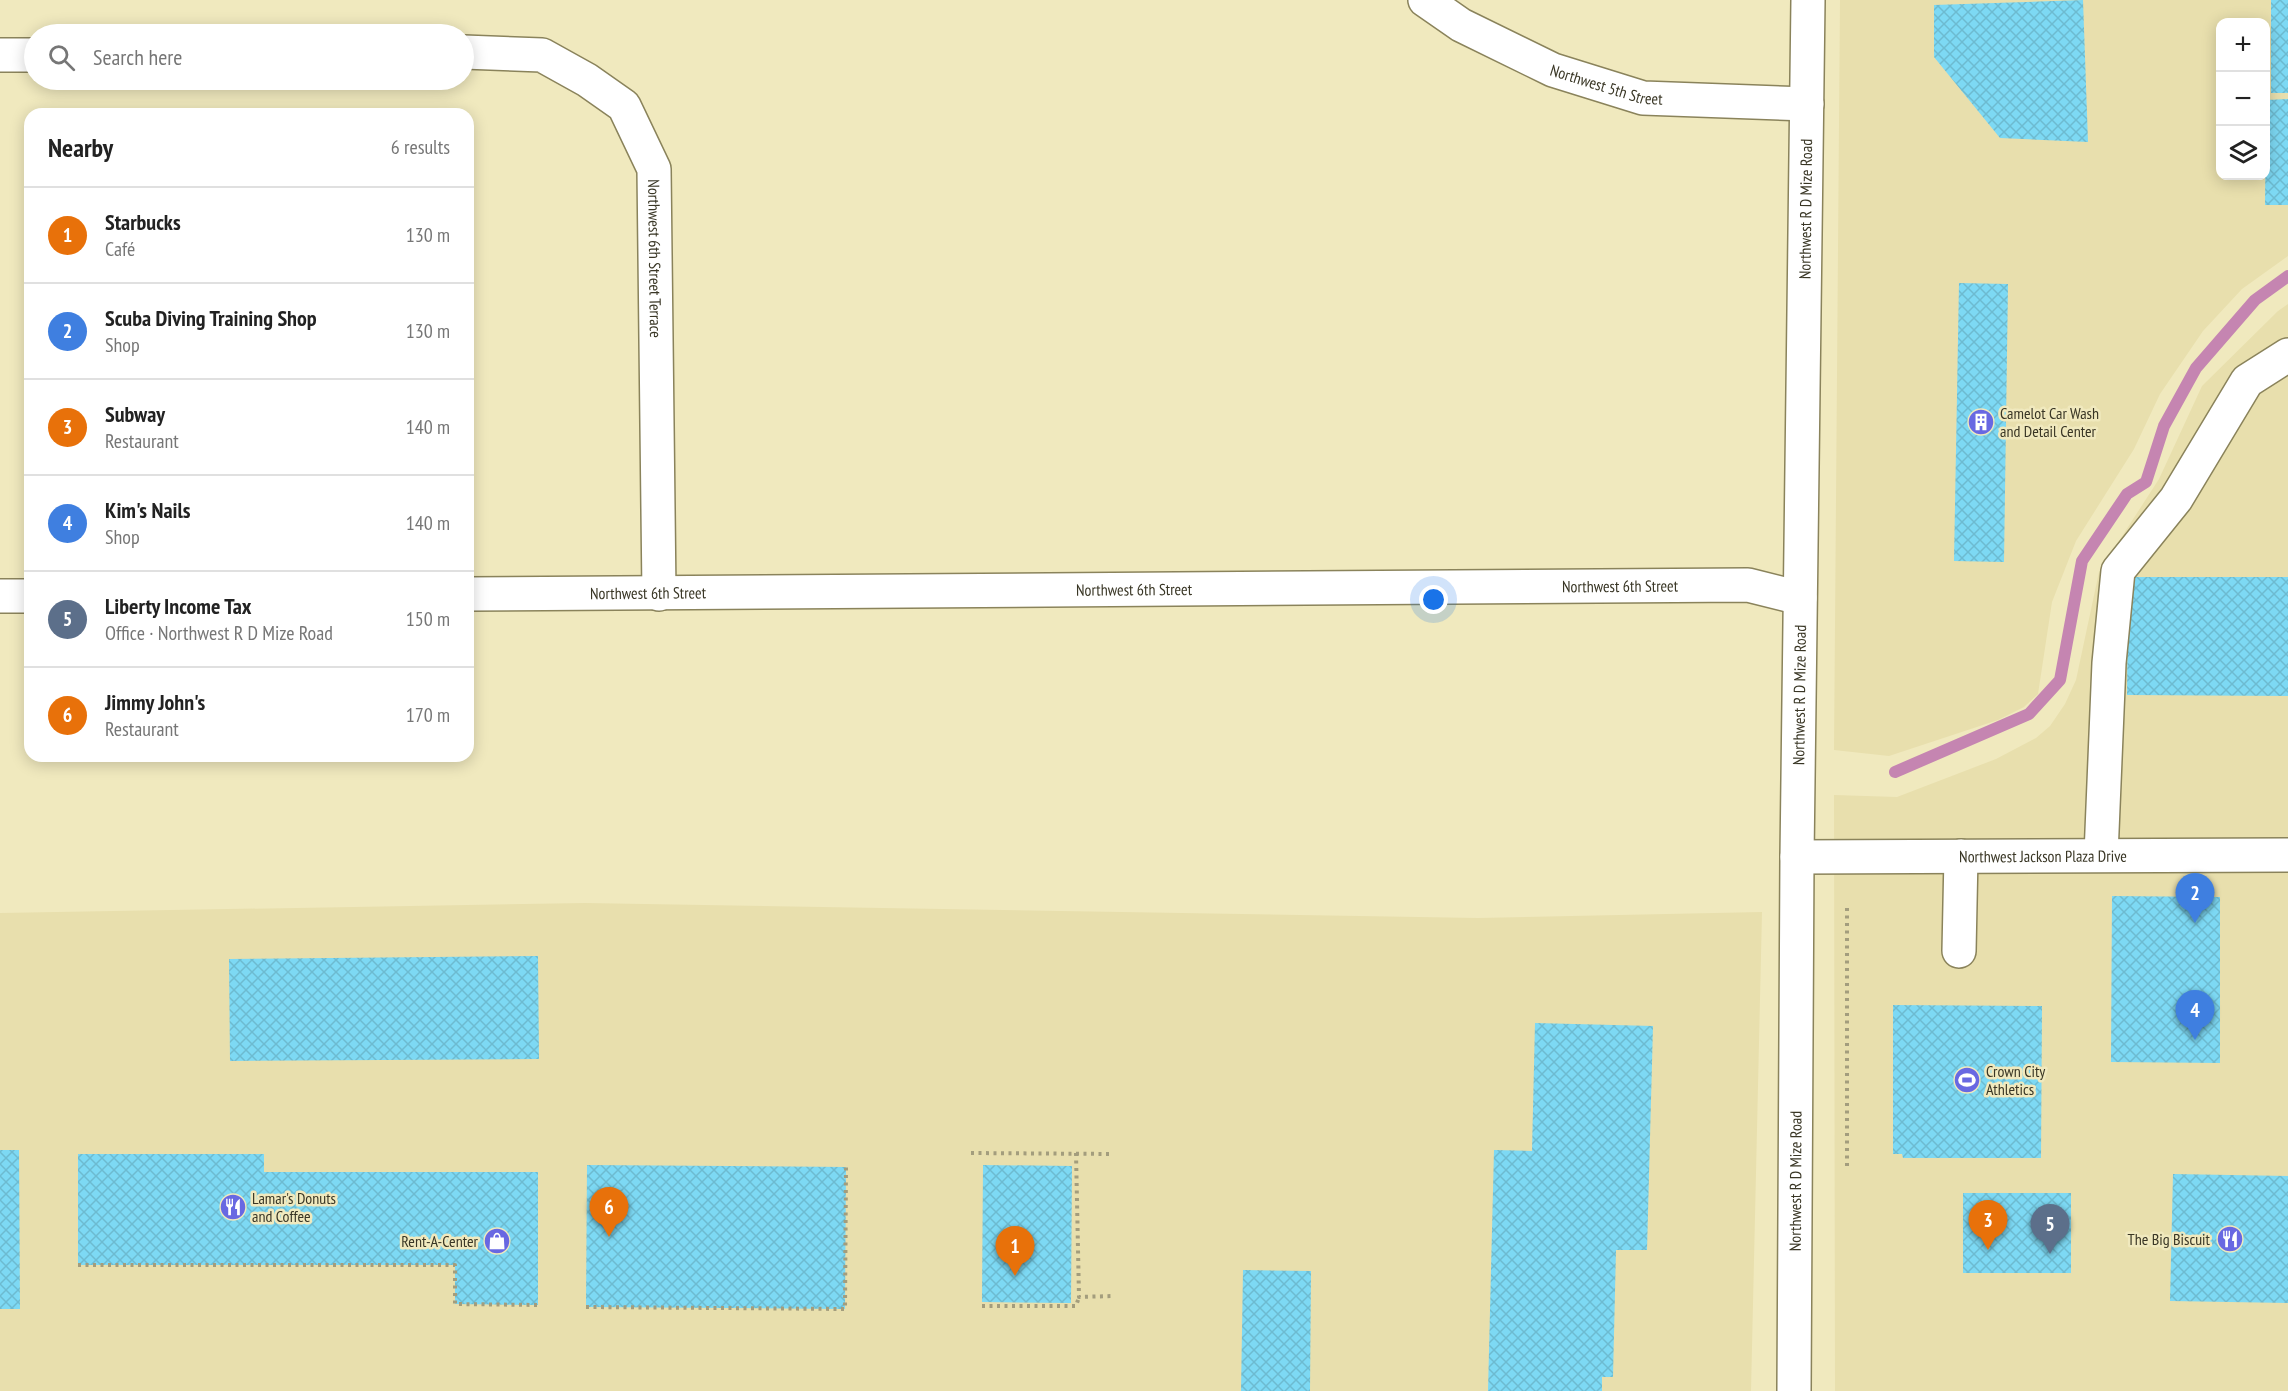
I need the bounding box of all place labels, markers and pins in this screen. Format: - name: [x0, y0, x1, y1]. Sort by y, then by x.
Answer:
- place label: Camelot Car Wash and Detail Center: [2000, 403, 2099, 441]
- building icon: Camelot Car Wash and Detail Center: [1966, 407, 1996, 437]
- pin: 2: [2176, 874, 2214, 923]
- pin: 4: [2176, 990, 2214, 1040]
- place label: Crown City Athletics: [1986, 1061, 2045, 1099]
- sports icon: Crown City Athletics: [1952, 1065, 1982, 1095]
- place label: Lamar's Donuts and Coffee: [252, 1188, 336, 1226]
- pin: 6: [590, 1188, 628, 1237]
- restaurant icon: Lamar's Donuts and Coffee: [218, 1192, 248, 1222]
- pin: 3: [1968, 1200, 2008, 1250]
- pin: 5: [2030, 1204, 2070, 1254]
- restaurant icon: The Big Biscuit: [2215, 1224, 2245, 1254]
- shop icon: Rent-A-Center: [482, 1226, 512, 1256]
- pin: 1: [996, 1226, 1034, 1276]
- place label: The Big Biscuit: [2128, 1229, 2211, 1249]
- place label: Rent-A-Center: [401, 1231, 479, 1251]

